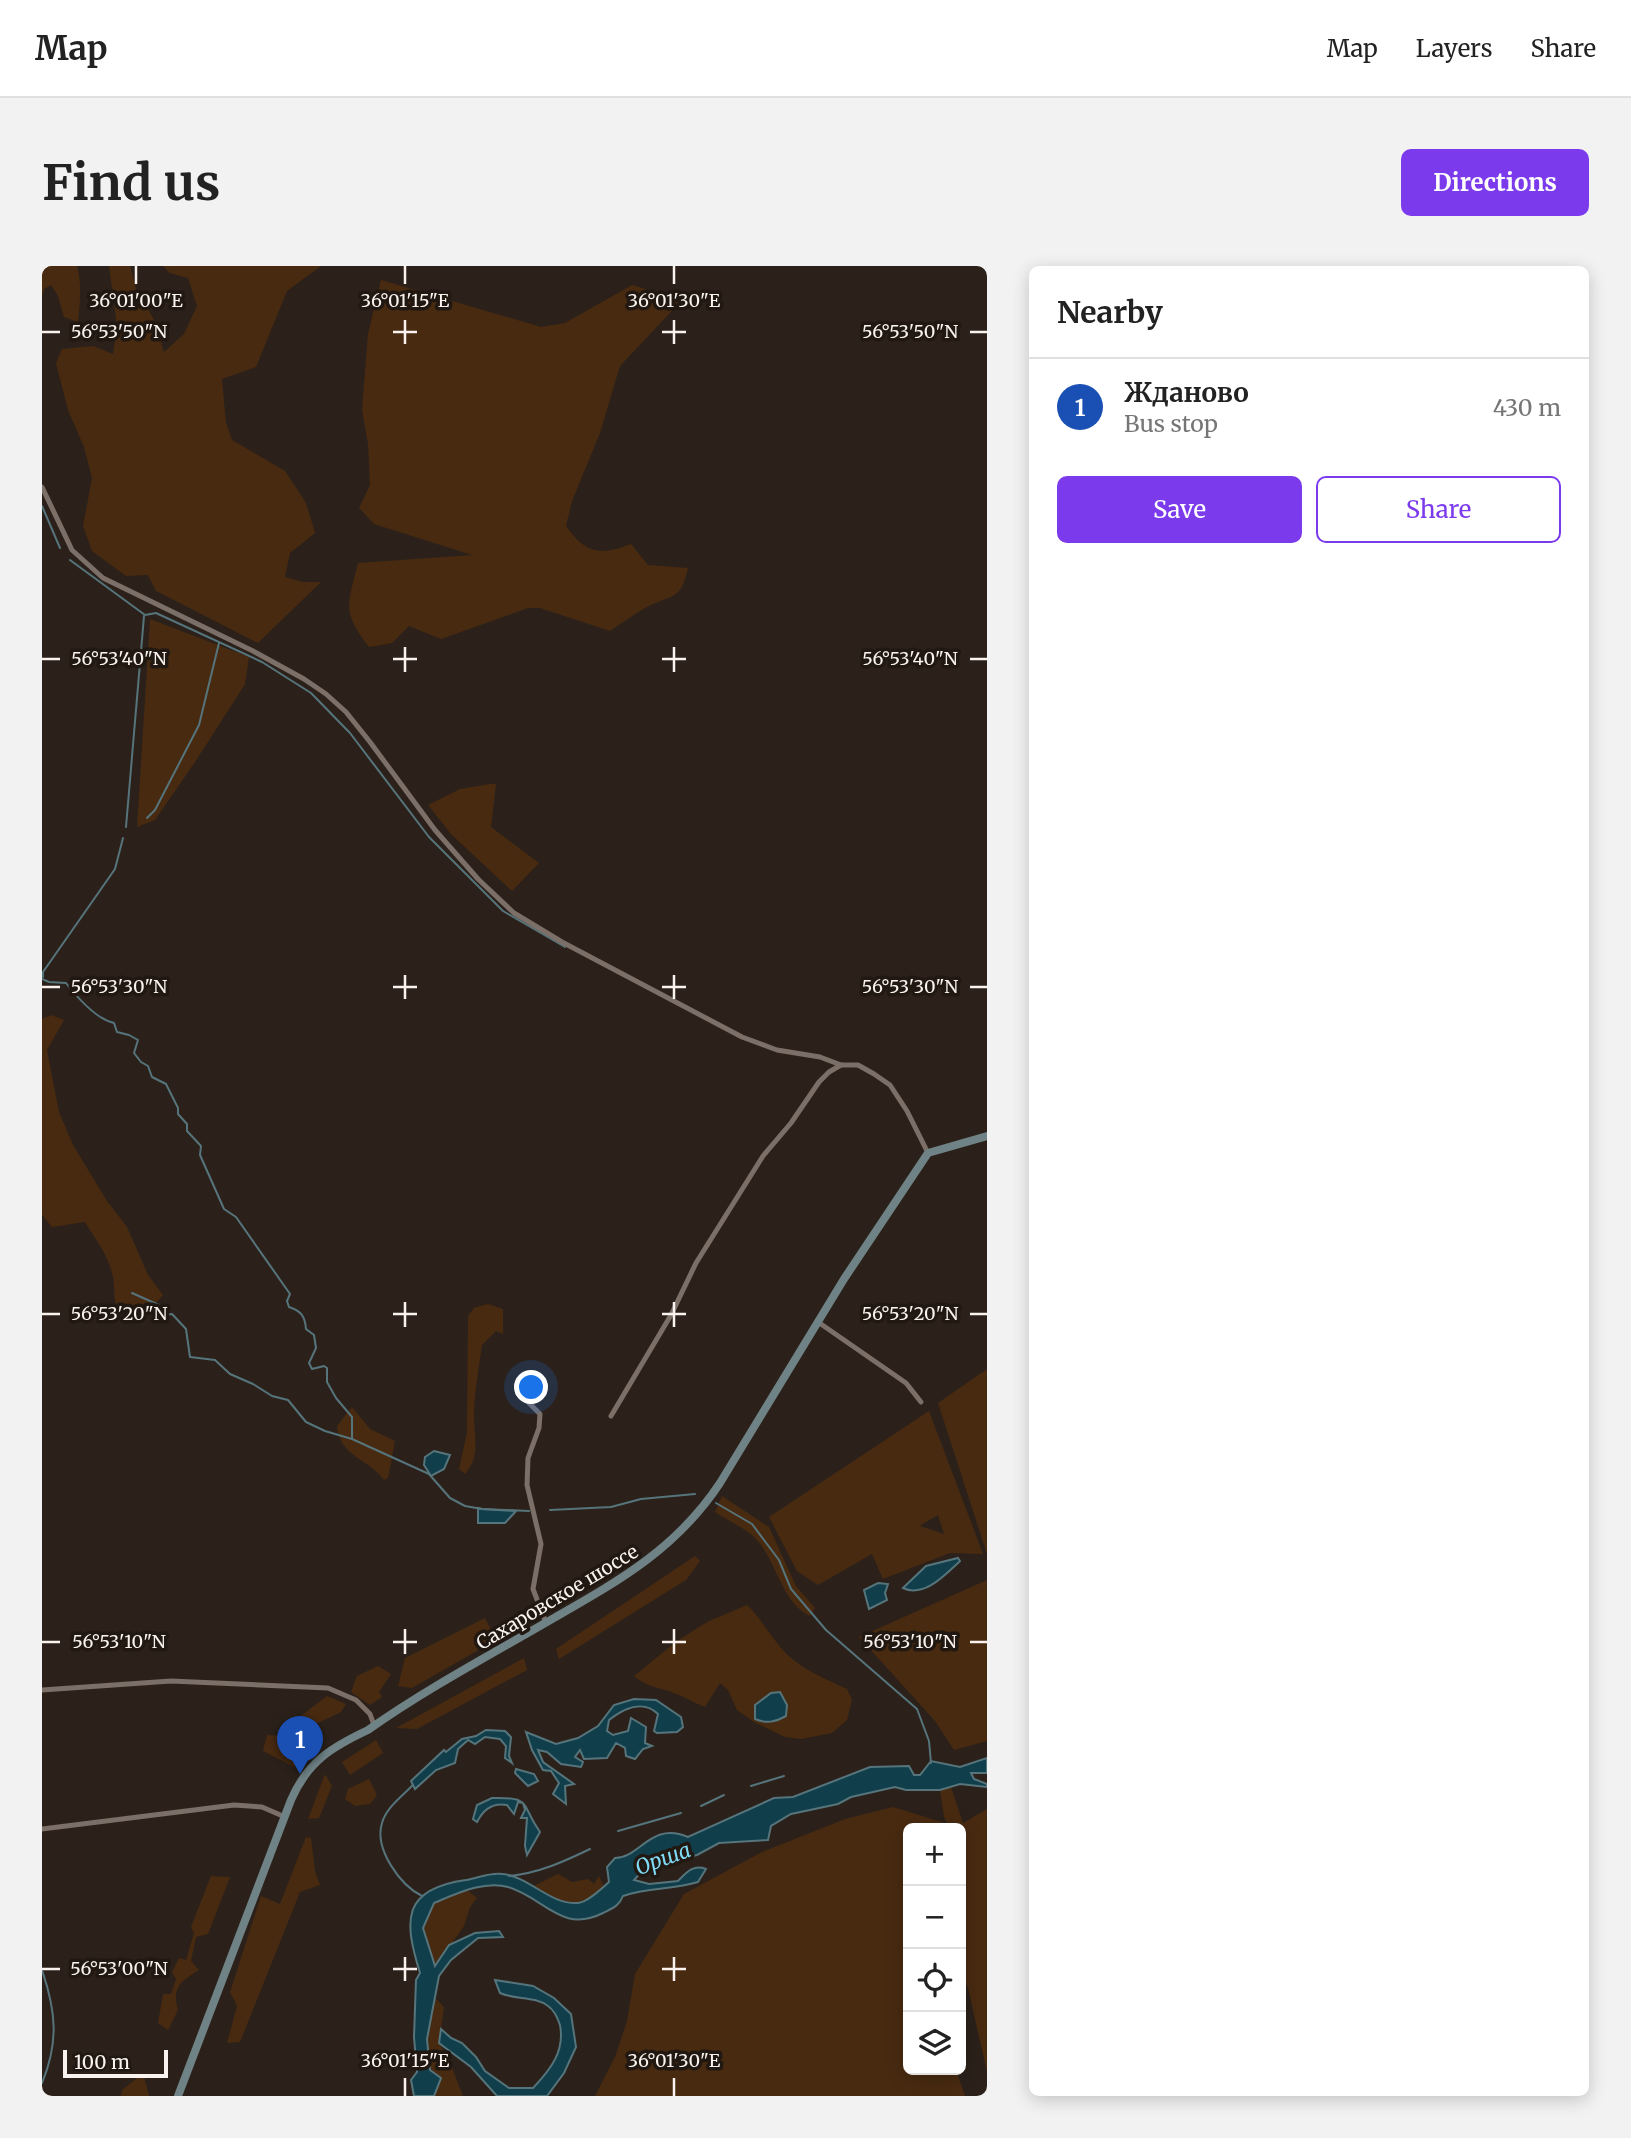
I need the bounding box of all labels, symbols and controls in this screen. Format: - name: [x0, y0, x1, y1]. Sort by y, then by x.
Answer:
- text: Map: [35, 28, 108, 69]
- text: Map: [1327, 33, 1378, 64]
- text: Layers: [1416, 33, 1492, 64]
- text: Share: [1530, 33, 1596, 64]
- button: Directions: [1401, 149, 1589, 216]
- text: Find us: [42, 152, 220, 213]
- text: 36°01'00"E: [89, 289, 183, 312]
- text: 36°01'15"E: [361, 289, 450, 312]
- text: 36°01'30"E: [628, 289, 721, 312]
- text: Nearby: [1057, 293, 1163, 331]
- text: 56°53'50"N: [71, 320, 167, 343]
- text: 56°53'50"N: [862, 320, 958, 343]
- text: Жданово: [1124, 376, 1249, 409]
- text: 1: [1075, 393, 1085, 422]
- text: 430 m: [1493, 393, 1561, 422]
- text: Bus stop: [1124, 409, 1218, 438]
- button: Save: [1057, 476, 1302, 543]
- button: Share: [1316, 476, 1561, 543]
- text: 56°53'40"N: [71, 647, 167, 670]
- text: 56°53'40"N: [862, 647, 958, 670]
- text: 56°53'30"N: [71, 975, 167, 998]
- text: 56°53'30"N: [862, 975, 958, 998]
- text: 56°53'20"N: [71, 1302, 167, 1325]
- text: 56°53'20"N: [862, 1302, 958, 1325]
- your location: [514, 1370, 548, 1404]
- street label: Сахаровское шоссе: [472, 1539, 642, 1655]
- text: 56°53'10"N: [72, 1630, 166, 1653]
- text: 56°53'10"N: [863, 1630, 957, 1653]
- pin: 1: [277, 1716, 323, 1774]
- map controls: [903, 1823, 966, 2075]
- button: +: [903, 1823, 966, 1886]
- water label: Орша: [631, 1836, 694, 1881]
- button: −: [903, 1886, 966, 1949]
- button: locate: [903, 1949, 966, 2012]
- text: 56°53'00"N: [70, 1957, 168, 1980]
- button: layers: [903, 2012, 966, 2075]
- scale bar: [63, 2047, 168, 2079]
- text: 36°01'15"E: [361, 2049, 450, 2072]
- text: 36°01'30"E: [628, 2049, 721, 2072]
- text: 100 m: [74, 2050, 130, 2074]

